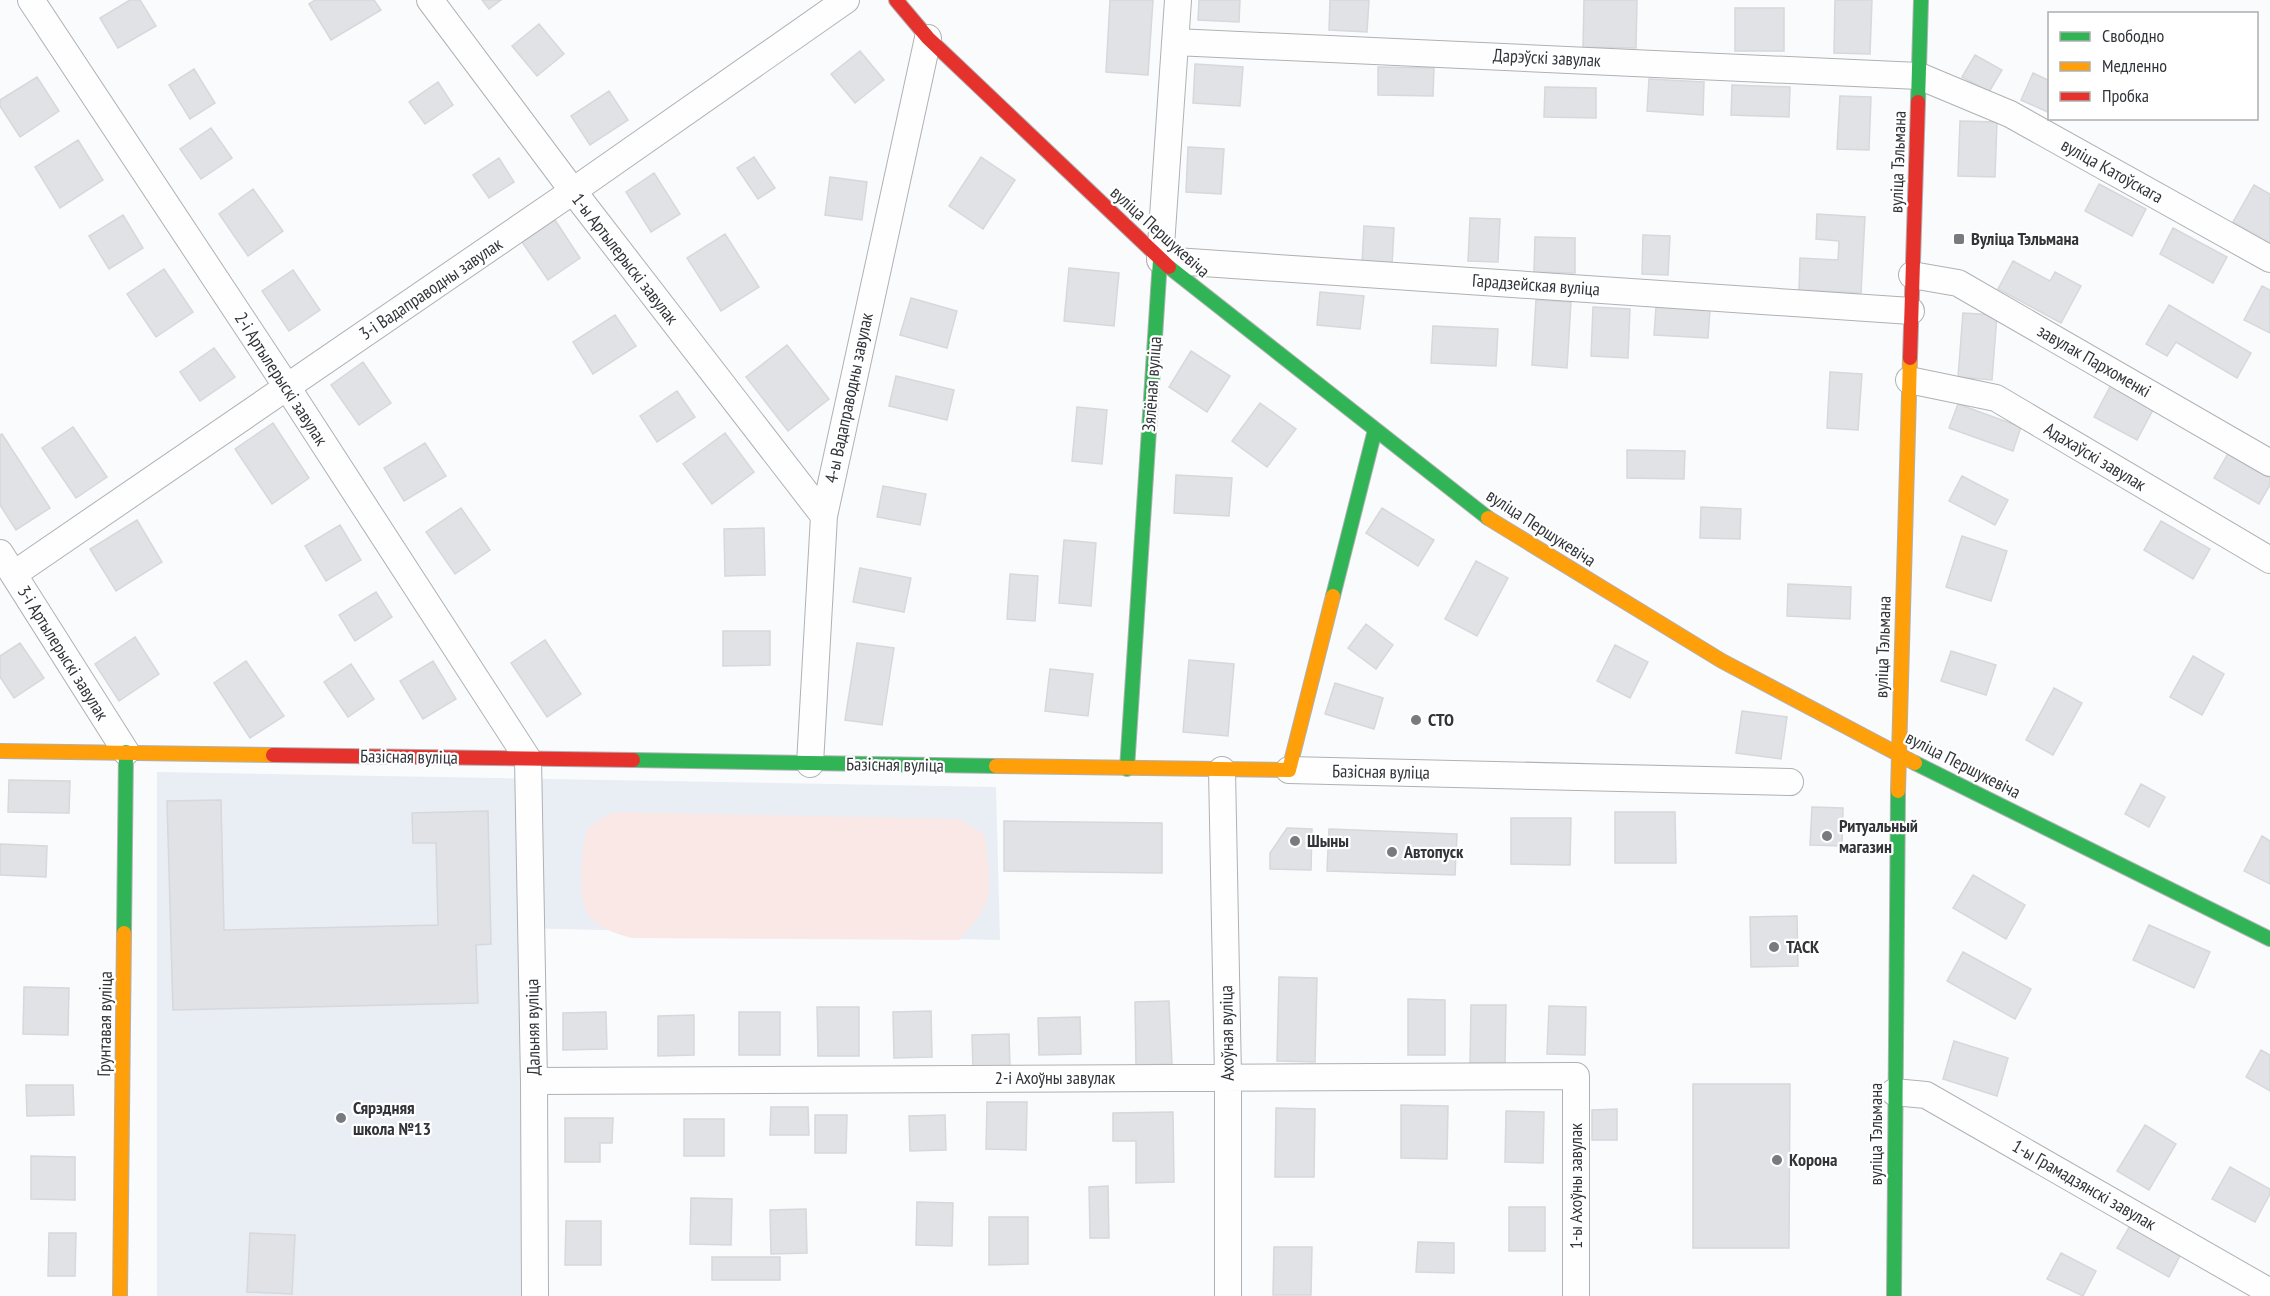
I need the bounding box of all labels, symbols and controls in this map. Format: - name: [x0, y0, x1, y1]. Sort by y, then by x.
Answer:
- legend: [2048, 12, 2258, 120]
- text: Свободно: [2102, 24, 2165, 47]
- street label: Дарэўскі завулак: [1493, 43, 1602, 72]
- text: Медленно: [2102, 54, 2167, 77]
- text: Пробка: [2102, 84, 2149, 107]
- street label: вуліца Тэльмана: [1884, 110, 1911, 214]
- street label: вуліца Катоўскага: [2057, 133, 2167, 208]
- street label: вуліца Першукевіча: [1106, 181, 1215, 282]
- street label: 1-ы Артылерыскі завулак: [567, 189, 684, 329]
- place label: Вуліца Тэльмана: [1971, 227, 2079, 250]
- street label: 3-і Вадаправодны завулак: [355, 232, 507, 345]
- marker: Вуліца Тэльмана: [1952, 232, 1966, 246]
- street label: Гарадзейская вуліца: [1471, 269, 1601, 300]
- street label: 2-і Артылерыскі завулак: [230, 308, 333, 450]
- street label: 4-ы Вадаправодны завулак: [819, 311, 878, 485]
- street label: завулак Пархоменкі: [2033, 319, 2155, 402]
- street label: Зялёная вуліца: [1137, 336, 1166, 432]
- street label: Адахаўскі завулак: [2040, 417, 2150, 496]
- street label: вуліца Першукевіча: [1482, 484, 1600, 572]
- street label: 3-і Артылерыскі завулак: [13, 581, 114, 724]
- street label: вуліца Тэльмана: [1869, 595, 1896, 699]
- place label: СТО: [1428, 708, 1454, 731]
- marker: СТО: [1409, 713, 1423, 727]
- street label: вуліца Першукевіча: [1902, 726, 2025, 803]
- street label: Базісная вуліца: [360, 744, 458, 769]
- street label: Базісная вуліца: [846, 752, 944, 777]
- street label: Базісная вуліца: [1332, 759, 1430, 784]
- place label: Ритуальный магазин: [1839, 814, 1918, 858]
- place label: Шыны: [1307, 829, 1349, 852]
- marker: Ритуальный магазин: [1820, 829, 1834, 843]
- marker: Шыны: [1288, 834, 1302, 848]
- place label: Автопуск: [1403, 840, 1464, 863]
- marker: Автопуск: [1385, 845, 1399, 859]
- place label: ТАСК: [1786, 935, 1820, 958]
- marker: ТАСК: [1767, 940, 1781, 954]
- street label: Грунтавая вуліца: [92, 971, 117, 1077]
- street label: Дальняя вуліца: [520, 978, 545, 1076]
- street label: Ахоўная вуліца: [1214, 985, 1239, 1081]
- street label: 2-і Ахоўны завулак: [995, 1066, 1115, 1089]
- street label: вуліца Тэльмана: [1864, 1083, 1887, 1185]
- place label: Сярэдняя школа №13: [353, 1096, 431, 1140]
- marker: Сярэдняя школа №13: [334, 1111, 348, 1125]
- street label: 1-ы Ахоўны завулак: [1564, 1123, 1587, 1249]
- street label: 1-ы Грамадзянскі завулак: [2008, 1134, 2160, 1235]
- place label: Корона: [1789, 1148, 1837, 1171]
- marker: Корона: [1770, 1153, 1784, 1167]

